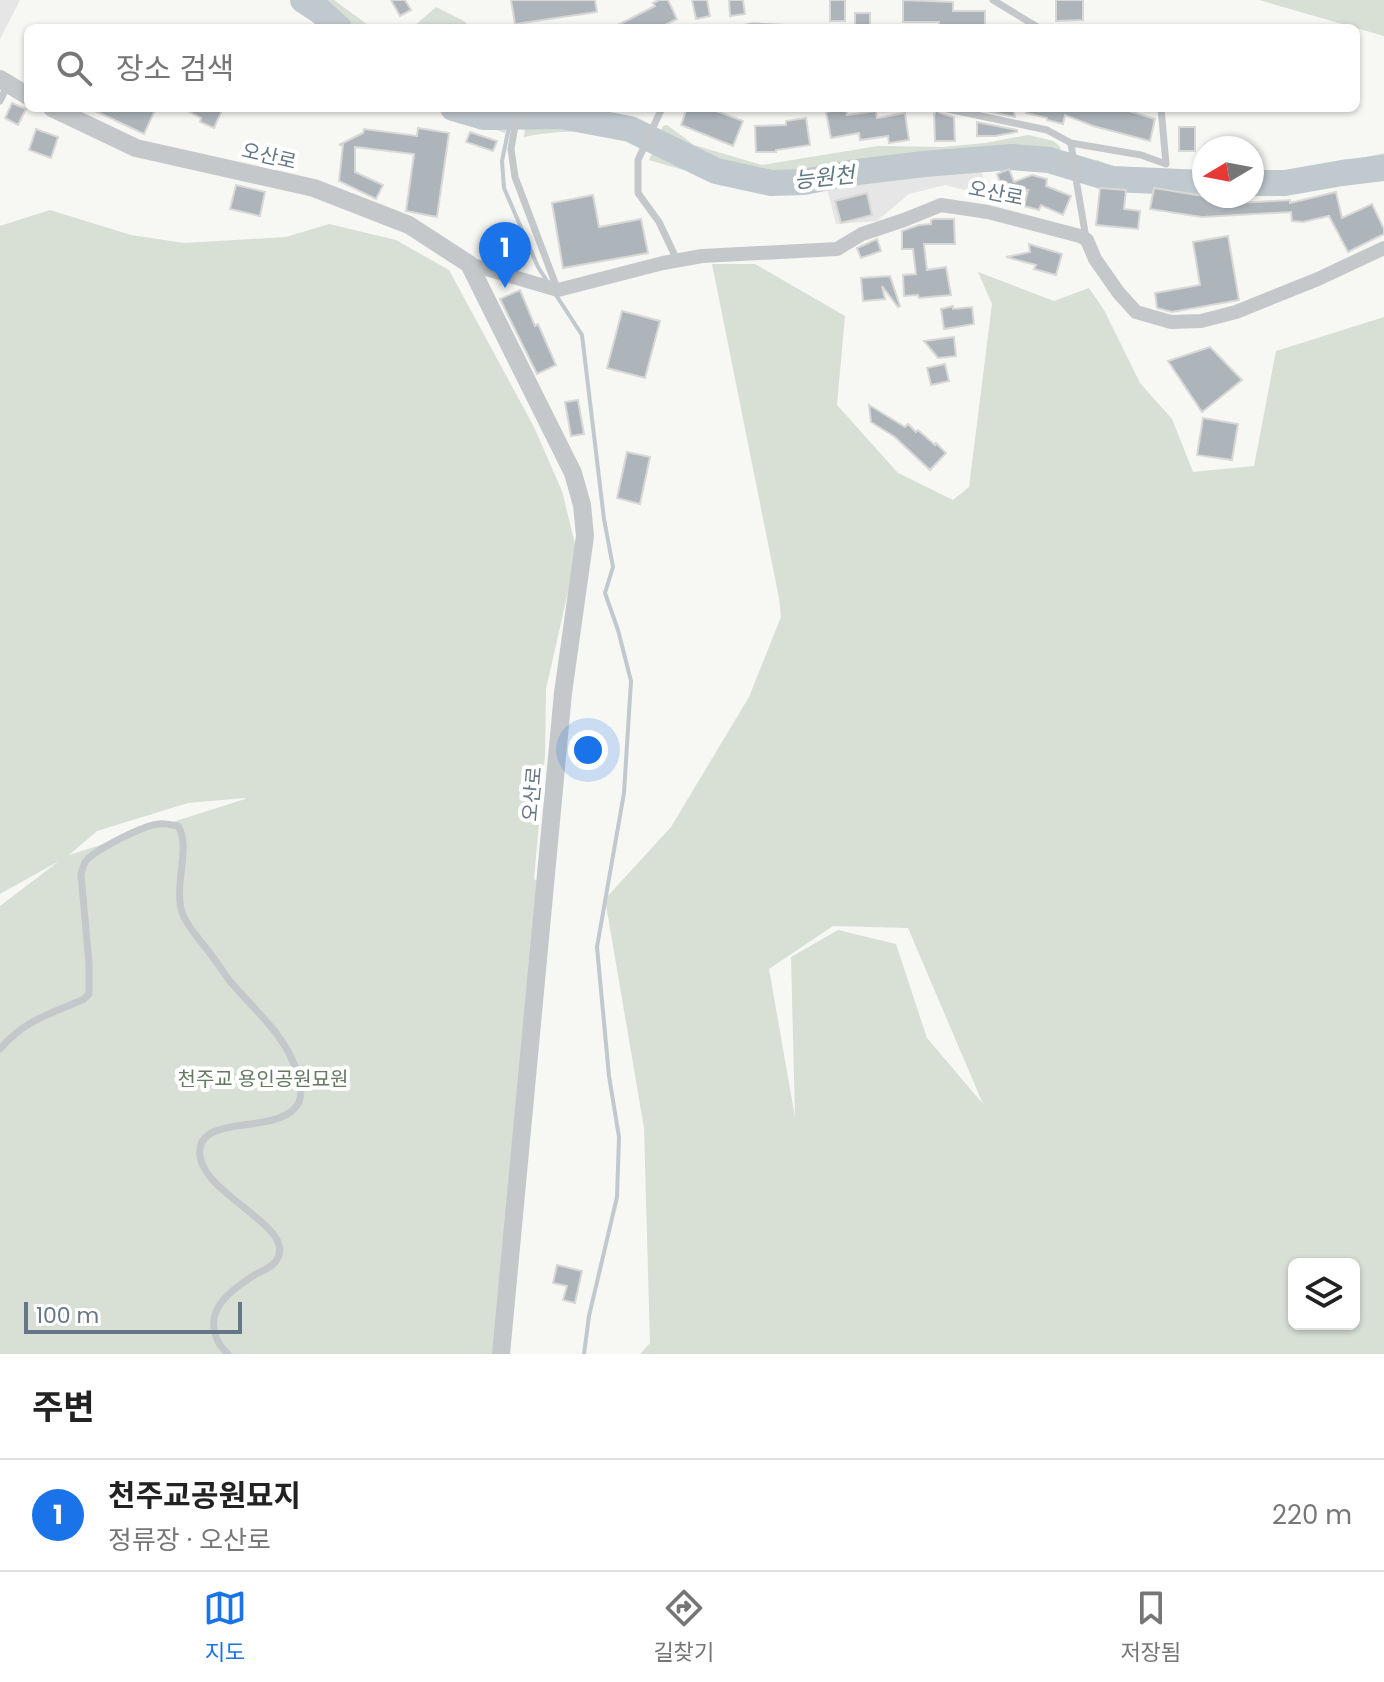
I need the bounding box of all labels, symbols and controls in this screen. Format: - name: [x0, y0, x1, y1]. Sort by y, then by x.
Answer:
- search box: [24, 24, 1360, 112]
- icon: search: [52, 46, 96, 90]
- text: 장소 검색: [116, 47, 234, 90]
- street label: 오산로: [239, 136, 299, 176]
- north arrow: [1192, 136, 1264, 208]
- water label: 능원천: [792, 159, 859, 196]
- street label: 오산로: [966, 174, 1026, 212]
- pin: 1: [479, 222, 531, 288]
- your location: [568, 730, 608, 770]
- street label: 오산로: [516, 765, 548, 823]
- park label: 천주교 용인공원묘원: [178, 1065, 348, 1093]
- map controls: [1288, 1258, 1360, 1330]
- button: layers: [1288, 1258, 1360, 1330]
- scale bar: [24, 1298, 242, 1334]
- text: 100 m: [36, 1300, 99, 1331]
- text: 주변: [32, 1383, 95, 1431]
- text: 천주교공원묘지: [108, 1474, 301, 1517]
- text: 1: [53, 1497, 63, 1533]
- text: 220 m: [1272, 1497, 1352, 1533]
- text: 정류장 · 오산로: [108, 1522, 271, 1558]
- tab: 지도: [203, 1586, 247, 1669]
- tab: 길찾기: [653, 1586, 714, 1669]
- tab: 저장됨: [1120, 1586, 1181, 1669]

